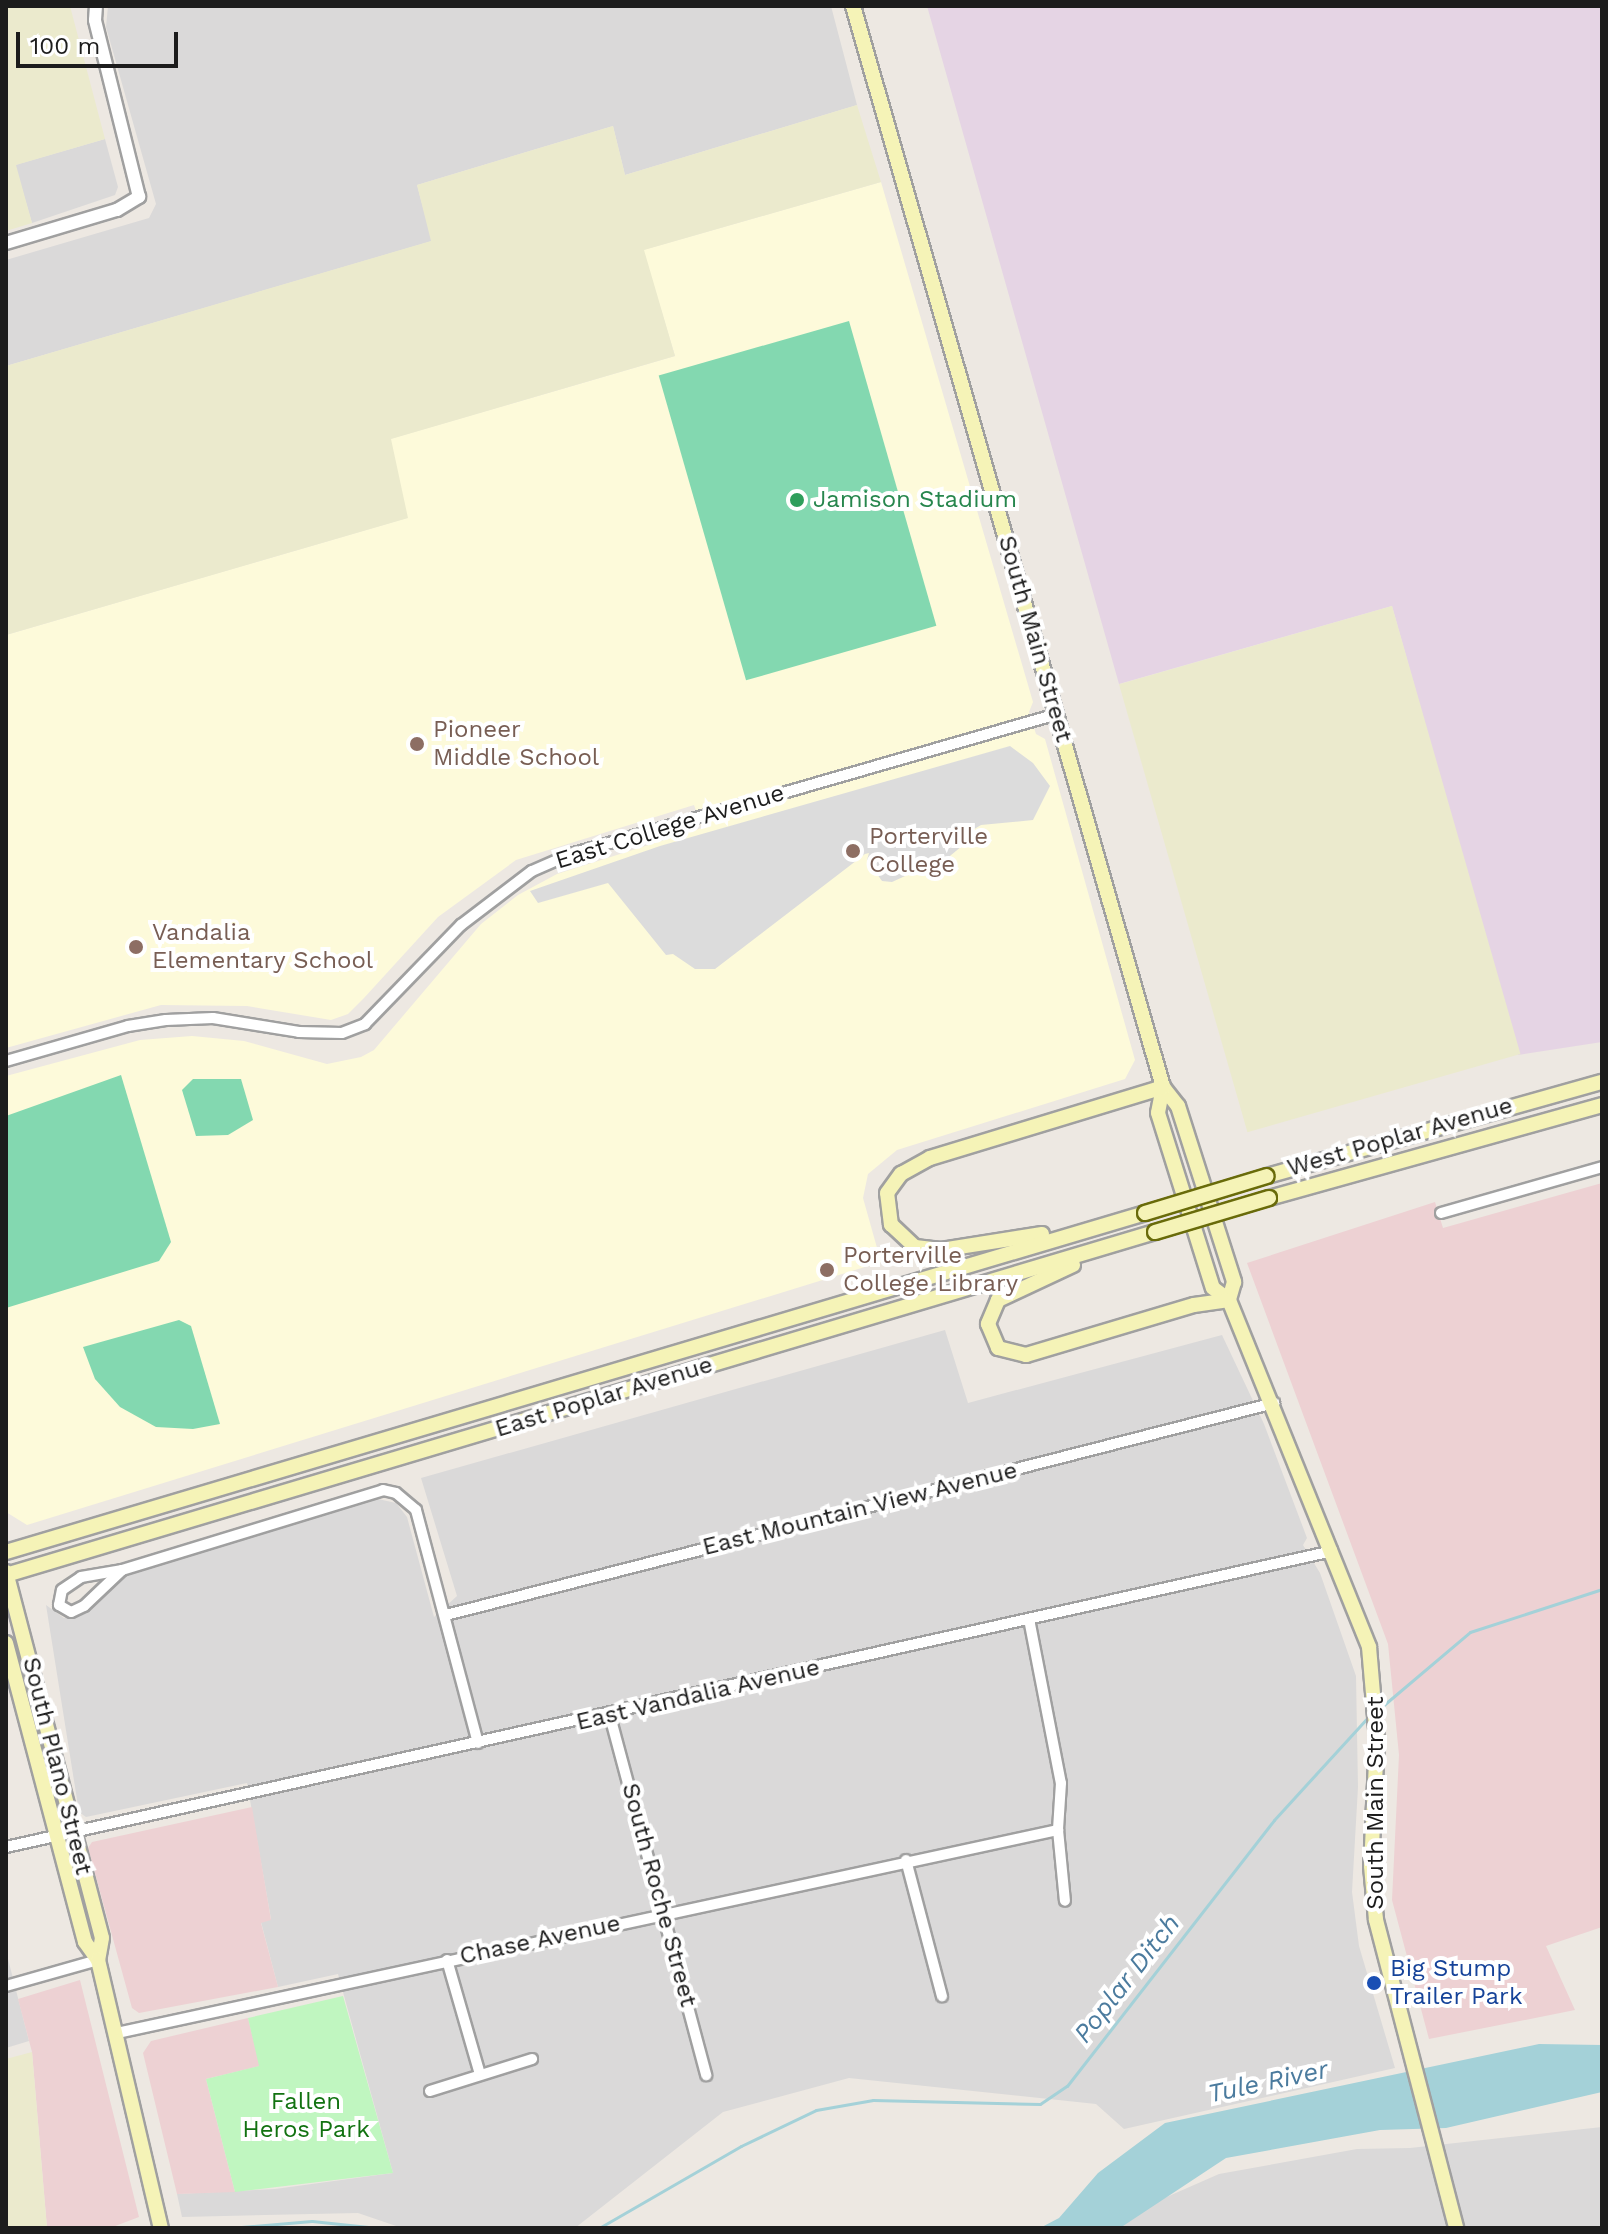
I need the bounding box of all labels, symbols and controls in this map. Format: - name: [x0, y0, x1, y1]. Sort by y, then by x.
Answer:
- scale bar: [20, 16, 182, 66]
- text: 100 m: [30, 32, 100, 60]
- place label: Jamison Stadium: [813, 486, 1017, 514]
- marker: Jamison Stadium: [788, 491, 806, 509]
- street label: South Main Street: [992, 533, 1078, 745]
- place label: Pioneer Middle School: [433, 716, 599, 772]
- marker: Pioneer Middle School: [408, 735, 426, 753]
- street label: East College Avenue: [552, 778, 788, 876]
- place label: Porterville College: [869, 823, 988, 879]
- marker: Porterville College: [844, 842, 862, 860]
- place label: Vandalia Elementary School: [152, 919, 374, 975]
- marker: Vandalia Elementary School: [127, 938, 145, 956]
- street label: West Poplar Avenue: [1283, 1091, 1517, 1183]
- place label: Porterville College Library: [843, 1242, 1018, 1298]
- marker: Porterville College Library: [818, 1261, 836, 1279]
- street label: East Poplar Avenue: [491, 1350, 717, 1444]
- street label: East Mountain View Avenue: [699, 1456, 1021, 1562]
- street label: East Vandalia Avenue: [572, 1653, 824, 1737]
- street label: South Plano Street: [16, 1654, 98, 1878]
- street label: South Main Street: [1362, 1696, 1390, 1910]
- street label: South Roche Street: [615, 1780, 703, 2010]
- street label: Chase Avenue: [457, 1909, 623, 1971]
- water label: Poplar Ditch: [1067, 1909, 1187, 2049]
- place label: Big Stump Trailer Park: [1390, 1955, 1523, 2011]
- marker: Big Stump Trailer Park: [1365, 1974, 1383, 1992]
- water label: Tule River: [1205, 2054, 1331, 2110]
- park label: Fallen Heros Park: [242, 2088, 370, 2144]

